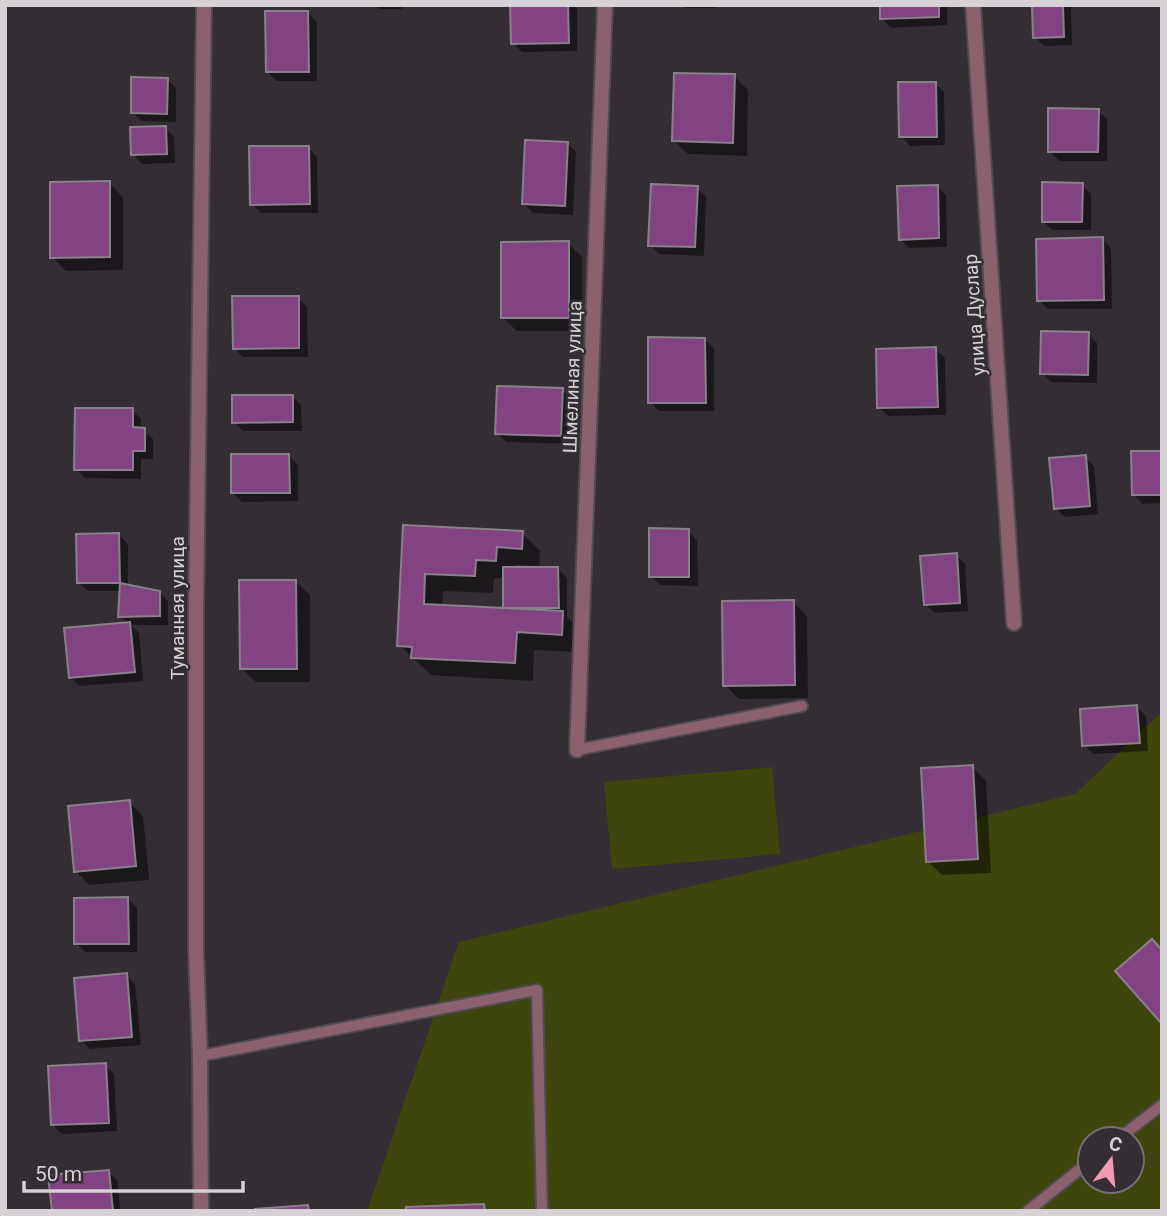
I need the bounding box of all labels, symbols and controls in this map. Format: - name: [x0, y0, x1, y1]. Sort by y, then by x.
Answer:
- street label: улица Дуслар: [959, 253, 990, 377]
- street label: Шмелиная улица: [558, 300, 587, 454]
- street label: Туманная улица: [166, 536, 189, 680]
- north arrow: [1076, 1125, 1146, 1195]
- text: С: [1106, 1131, 1125, 1157]
- scale bar: [24, 1150, 243, 1194]
- text: 50 m: [35, 1162, 82, 1186]

